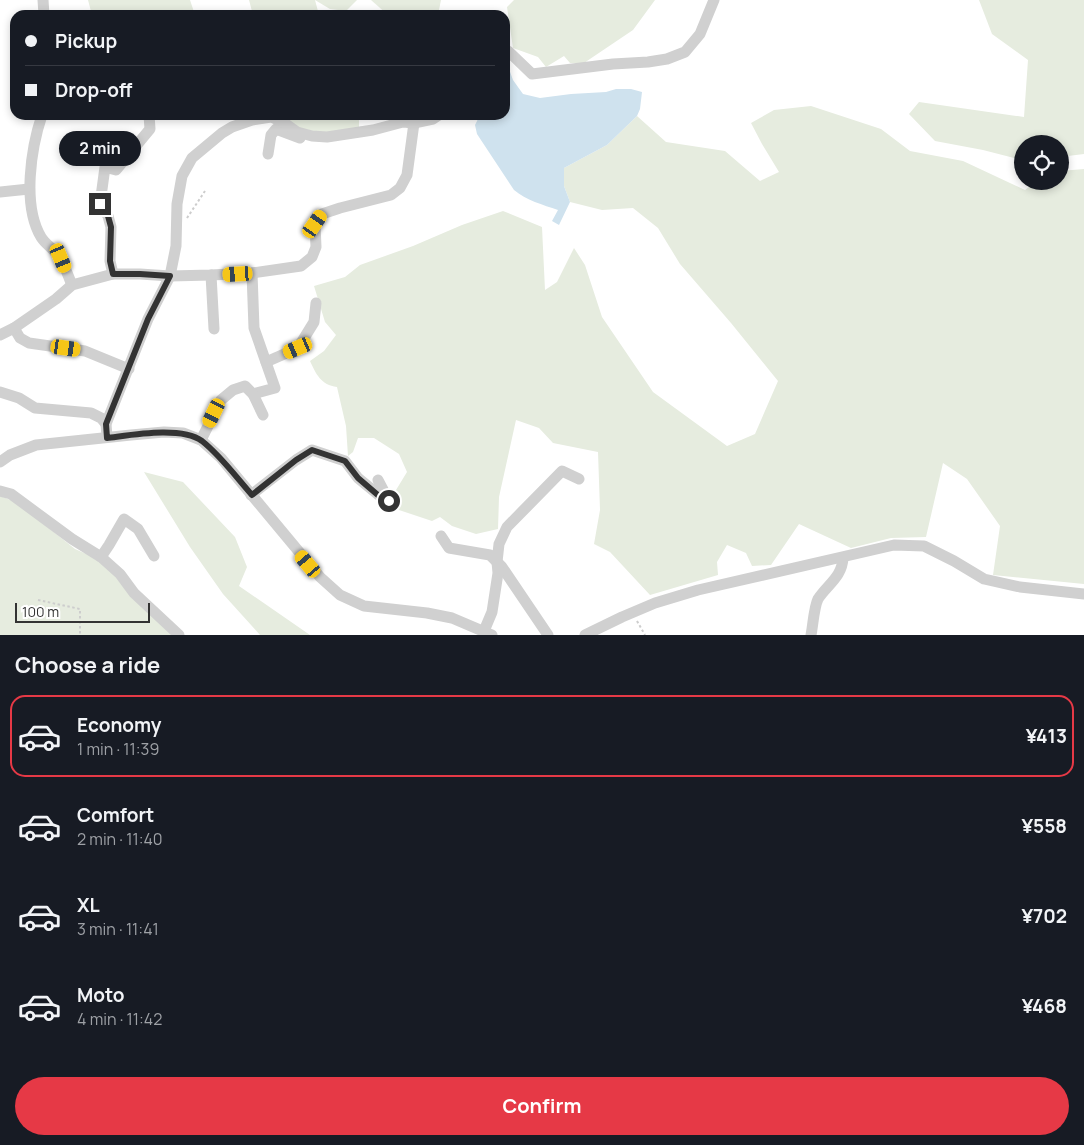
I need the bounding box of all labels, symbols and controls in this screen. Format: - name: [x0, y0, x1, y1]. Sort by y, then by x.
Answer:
- text: Pickup: [55, 28, 117, 54]
- text: Drop-off: [55, 77, 132, 103]
- callout: 2 min: [59, 132, 141, 166]
- map controls: [1014, 135, 1069, 190]
- button: locate: [1014, 135, 1069, 190]
- text: 2 min: [79, 137, 121, 159]
- route end: [89, 193, 111, 215]
- car: [300, 207, 329, 241]
- car: [48, 241, 73, 275]
- car: [222, 266, 253, 282]
- car: [281, 335, 314, 361]
- car: [50, 338, 81, 358]
- car: [200, 396, 227, 430]
- route start: [378, 490, 400, 512]
- car: [292, 548, 323, 580]
- scale bar: [15, 600, 150, 623]
- text: 100 m: [22, 602, 59, 621]
- text: Choose a ride: [15, 650, 160, 680]
- text: Economy: [77, 712, 161, 738]
- icon: car: [17, 714, 62, 759]
- text: ¥413: [1026, 723, 1067, 749]
- text: 1 min · 11:39: [77, 738, 159, 760]
- text: Comfort: [77, 802, 154, 828]
- icon: car: [17, 804, 62, 849]
- text: ¥558: [1021, 813, 1067, 839]
- text: 2 min · 11:40: [77, 828, 163, 850]
- text: XL: [77, 892, 100, 918]
- icon: car: [17, 894, 62, 939]
- text: ¥702: [1021, 903, 1067, 929]
- text: 3 min · 11:41: [77, 918, 159, 940]
- text: Moto: [77, 982, 124, 1008]
- icon: car: [17, 984, 62, 1029]
- text: ¥468: [1022, 993, 1067, 1019]
- text: 4 min · 11:42: [77, 1008, 162, 1030]
- button: Confirm: [15, 1077, 1069, 1135]

